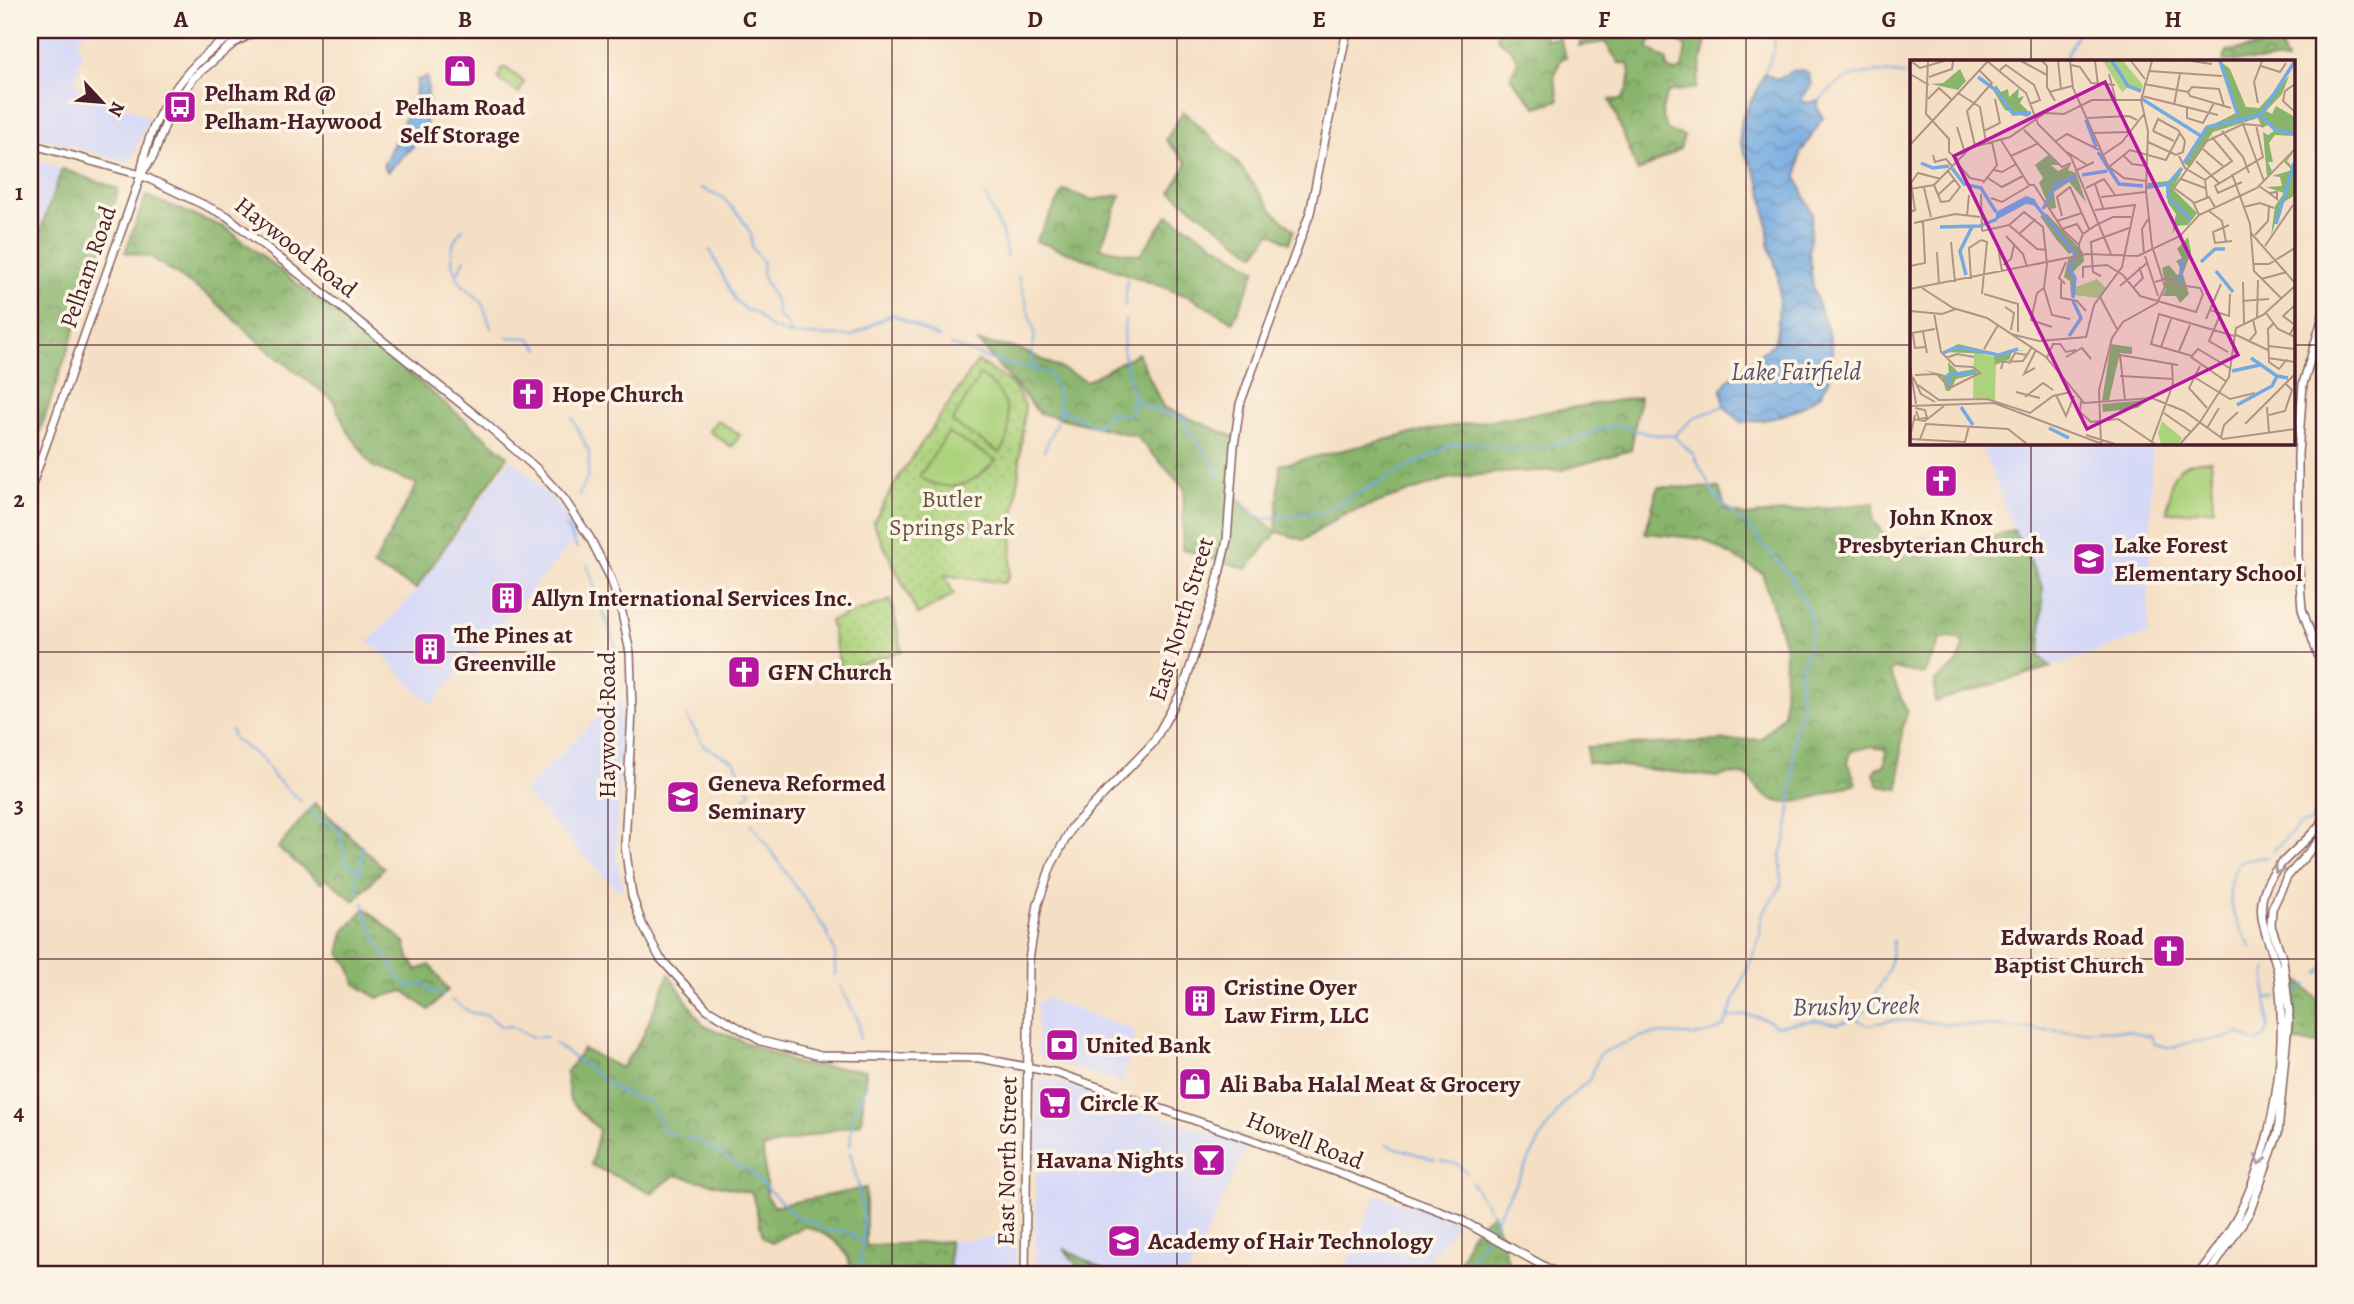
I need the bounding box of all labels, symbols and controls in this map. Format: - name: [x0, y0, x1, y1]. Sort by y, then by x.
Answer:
- text: A: [173, 4, 189, 35]
- text: B: [458, 4, 472, 35]
- text: C: [743, 4, 757, 35]
- text: D: [1027, 4, 1043, 35]
- text: E: [1312, 4, 1326, 35]
- text: F: [1598, 4, 1611, 35]
- text: G: [1881, 4, 1897, 35]
- text: H: [2164, 4, 2182, 35]
- shop icon: Pelham Road Self Storage: [441, 52, 479, 90]
- inset map: [1910, 60, 2294, 444]
- north arrow: [66, 66, 136, 136]
- place label: Pelham Rd @ Pelham-Haywood: [204, 77, 382, 137]
- bus stop icon: Pelham Rd @ Pelham-Haywood: [161, 88, 199, 126]
- place label: Pelham Road Self Storage: [395, 91, 525, 151]
- text: N: [102, 97, 131, 121]
- text: 1: [15, 177, 23, 208]
- street label: Haywood Road: [228, 189, 364, 305]
- street label: Pelham Road: [52, 201, 124, 332]
- water label: Lake Fairfield: [1731, 354, 1861, 389]
- church icon: Hope Church: [509, 375, 547, 413]
- place label: Hope Church: [552, 378, 684, 410]
- church icon: John Knox Presbyterian Church: [1922, 462, 1960, 500]
- park label: Butler Springs Park: [889, 483, 1015, 543]
- text: 2: [13, 484, 25, 515]
- place label: John Knox Presbyterian Church: [1838, 501, 2044, 561]
- place label: Lake Forest Elementary School: [2114, 529, 2303, 589]
- street label: East North Street: [1141, 533, 1221, 705]
- school or university icon: Lake Forest Elementary School: [2070, 540, 2108, 578]
- building icon: Allyn International Services Inc.: [488, 579, 526, 617]
- place label: Allyn International Services Inc.: [531, 582, 853, 614]
- place label: The Pines at Greenville: [454, 619, 573, 679]
- building icon: The Pines at Greenville: [411, 630, 449, 668]
- street label: Haywood Road: [591, 651, 623, 799]
- church icon: GFN Church: [725, 653, 763, 691]
- place label: GFN Church: [768, 656, 892, 688]
- place label: Geneva Reformed Seminary: [708, 767, 886, 827]
- school or university icon: Geneva Reformed Seminary: [664, 778, 702, 816]
- text: 3: [14, 790, 24, 821]
- one-way arrow: [2274, 861, 2286, 874]
- place label: Edwards Road Baptist Church: [1994, 921, 2144, 981]
- church icon: Edwards Road Baptist Church: [2150, 932, 2188, 970]
- place label: Cristine Oyer Law Firm, LLC: [1224, 971, 1369, 1031]
- building icon: Cristine Oyer Law Firm, LLC: [1181, 982, 1219, 1020]
- water label: Brushy Creek: [1792, 987, 1920, 1025]
- bank icon: United Bank: [1043, 1026, 1081, 1064]
- place label: United Bank: [1086, 1029, 1211, 1061]
- shop icon: Ali Baba Halal Meat & Grocery: [1176, 1065, 1214, 1103]
- place label: Ali Baba Halal Meat & Grocery: [1219, 1068, 1521, 1100]
- street label: East North Street: [990, 1076, 1024, 1246]
- supermarket icon: Circle K: [1036, 1084, 1074, 1122]
- place label: Circle K: [1080, 1087, 1159, 1119]
- text: 4: [14, 1097, 25, 1128]
- street label: Howell Road: [1242, 1103, 1368, 1177]
- bar icon: Havana Nights: [1190, 1141, 1228, 1179]
- place label: Havana Nights: [1036, 1144, 1184, 1176]
- one-way arrow: [2254, 1153, 2268, 1165]
- school or university icon: Academy of Hair Technology: [1105, 1222, 1143, 1260]
- place label: Academy of Hair Technology: [1147, 1225, 1434, 1257]

